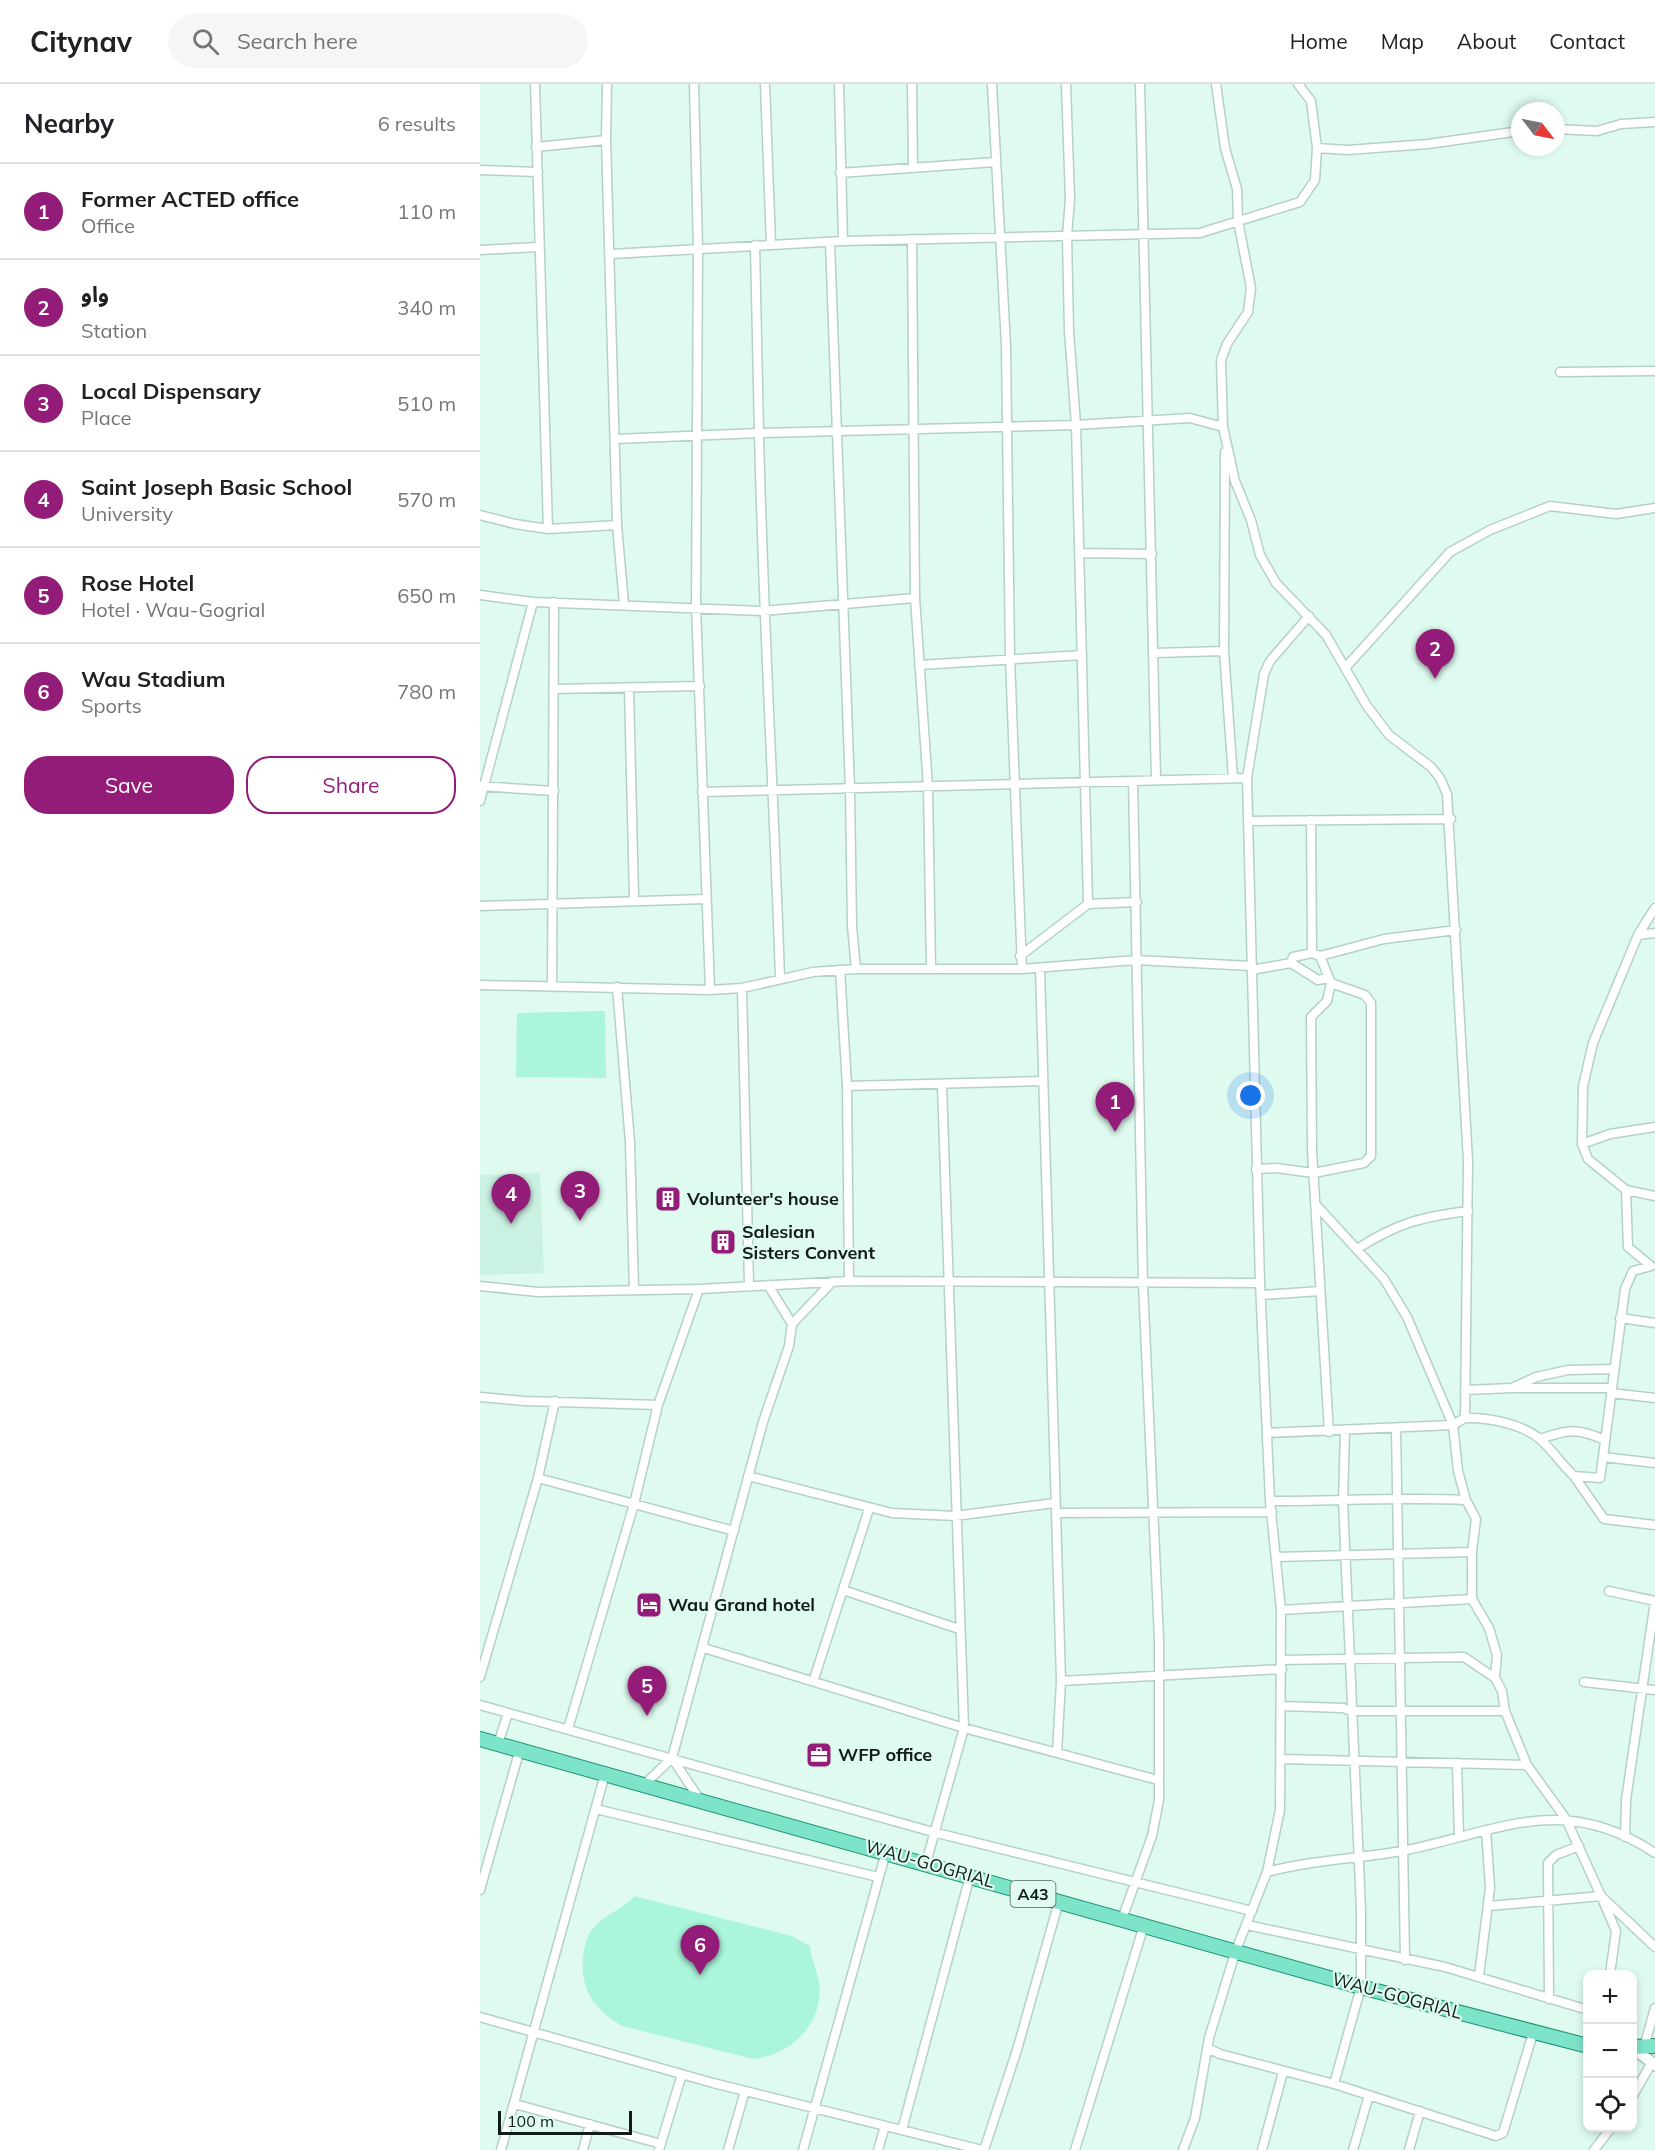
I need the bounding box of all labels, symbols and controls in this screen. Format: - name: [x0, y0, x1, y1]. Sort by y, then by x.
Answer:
- search box: [168, 14, 588, 68]
- text: Citynav: [30, 24, 132, 59]
- icon: search: [189, 25, 222, 58]
- text: Search here: [237, 27, 358, 55]
- text: Home: [1290, 28, 1348, 54]
- text: Map: [1381, 28, 1424, 54]
- text: About: [1457, 28, 1516, 54]
- text: Contact: [1549, 28, 1625, 54]
- north arrow: [1511, 102, 1565, 156]
- text: Nearby: [24, 107, 114, 140]
- text: 6 results: [378, 111, 456, 136]
- text: Former ACTED office: [81, 185, 299, 213]
- text: 1: [38, 199, 50, 224]
- text: 110 m: [397, 199, 456, 224]
- text: Office: [81, 213, 135, 238]
- text: واو: [81, 280, 109, 308]
- text: 2: [38, 295, 50, 320]
- text: 340 m: [397, 295, 456, 320]
- text: Station: [81, 318, 147, 343]
- text: Local Dispensary: [81, 377, 261, 405]
- text: 3: [38, 391, 50, 416]
- text: 510 m: [397, 391, 456, 416]
- text: Place: [81, 405, 131, 430]
- text: Saint Joseph Basic School: [81, 473, 352, 501]
- text: 4: [38, 487, 50, 512]
- text: 570 m: [397, 487, 456, 512]
- text: University: [81, 501, 173, 526]
- text: Rose Hotel: [81, 569, 194, 597]
- text: 5: [38, 583, 50, 608]
- text: 650 m: [397, 583, 456, 608]
- text: Hotel · Wau-Gogrial: [81, 597, 265, 622]
- pin: 2: [1416, 630, 1454, 679]
- text: Wau Stadium: [81, 665, 225, 693]
- text: 6: [38, 679, 50, 704]
- text: 780 m: [397, 679, 456, 704]
- text: Sports: [81, 693, 142, 718]
- button: Save: [24, 756, 234, 814]
- button: Share: [246, 756, 456, 814]
- your location: [1236, 1081, 1265, 1110]
- pin: 1: [1096, 1082, 1134, 1132]
- pin: 3: [560, 1172, 600, 1221]
- pin: 4: [492, 1174, 531, 1224]
- building icon: Volunteer's house: [653, 1184, 683, 1214]
- place label: Volunteer's house: [686, 1187, 839, 1210]
- place label: Salesian Sisters Convent: [742, 1220, 875, 1264]
- building icon: Salesian Sisters Convent: [708, 1227, 738, 1257]
- hotel icon: Wau Grand hotel: [634, 1590, 664, 1620]
- place label: Wau Grand hotel: [668, 1593, 815, 1616]
- pin: 5: [628, 1666, 666, 1716]
- office icon: WFP office: [804, 1740, 834, 1770]
- place label: WFP office: [838, 1743, 932, 1766]
- street label: WAU-GOGRIAL: [863, 1834, 998, 1893]
- road number: A43: [1010, 1881, 1056, 1907]
- pin: 6: [680, 1926, 720, 1975]
- street label: WAU-GOGRIAL: [1330, 1967, 1465, 2024]
- map controls: [1583, 1970, 1637, 2132]
- button: +: [1583, 1970, 1637, 2024]
- button: −: [1583, 2024, 1637, 2078]
- button: locate: [1583, 2078, 1637, 2132]
- scale bar: [498, 2108, 632, 2136]
- text: 100 m: [507, 2111, 554, 2131]

